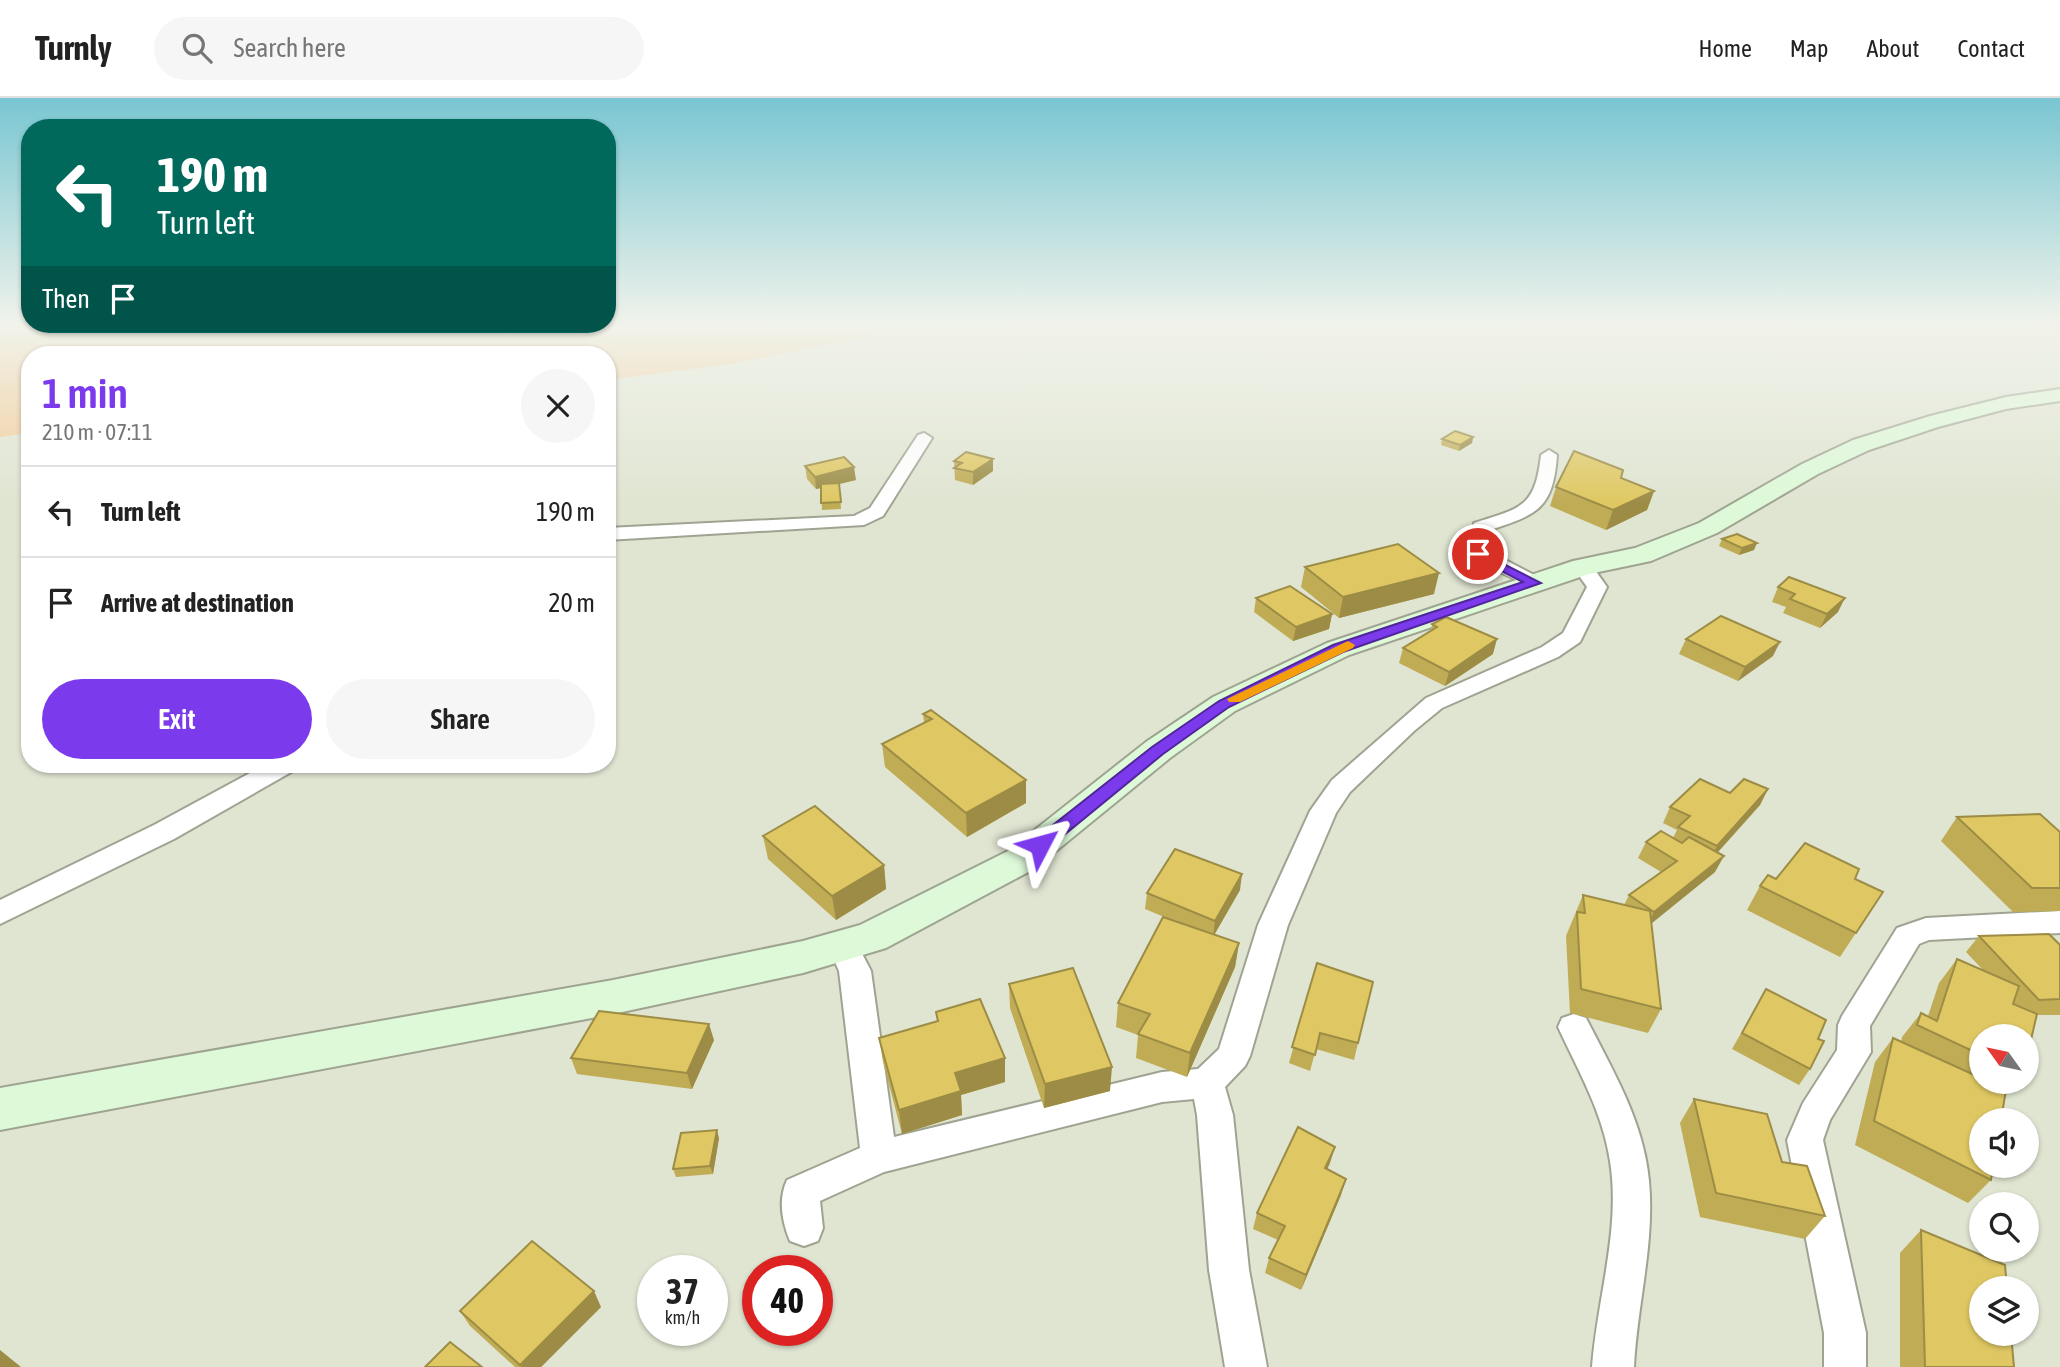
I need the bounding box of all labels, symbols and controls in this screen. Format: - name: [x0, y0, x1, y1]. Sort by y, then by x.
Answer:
- search box: [154, 17, 644, 80]
- text: Turnly: [35, 29, 112, 67]
- icon: search: [178, 29, 216, 67]
- text: Search here: [234, 33, 346, 63]
- text: Home: [1698, 35, 1752, 62]
- text: Map: [1790, 35, 1828, 62]
- text: About: [1866, 35, 1919, 62]
- text: Contact: [1957, 35, 2025, 62]
- text: 190 m: [157, 146, 268, 202]
- icon: left: [42, 147, 133, 238]
- text: Turn left: [157, 204, 255, 241]
- icon: arrive: [104, 280, 142, 318]
- text: Then: [42, 284, 90, 314]
- text: 1 min: [42, 369, 128, 417]
- button: close: [521, 369, 595, 443]
- text: 210 m · 07:11: [42, 419, 153, 445]
- icon: left: [42, 493, 80, 531]
- text: Turn left: [101, 497, 181, 527]
- text: 190 m: [536, 497, 595, 527]
- pin: [1448, 524, 1508, 584]
- icon: arrive: [1459, 535, 1497, 573]
- icon: arrive: [42, 584, 80, 622]
- text: Arrive at destination: [101, 588, 294, 618]
- text: 20 m: [548, 588, 595, 618]
- button: Exit: [42, 679, 312, 759]
- button: Share: [326, 679, 595, 759]
- position arrow: [1003, 808, 1077, 882]
- north arrow: [1969, 1024, 2039, 1094]
- map controls: [1969, 1024, 2039, 1346]
- button: sound: [1969, 1108, 2039, 1178]
- button: search: [1969, 1192, 2039, 1262]
- speed limit sign: 40: [742, 1255, 833, 1346]
- text: 37: [666, 1271, 699, 1311]
- button: layers: [1969, 1276, 2039, 1346]
- text: km/h: [665, 1307, 700, 1328]

